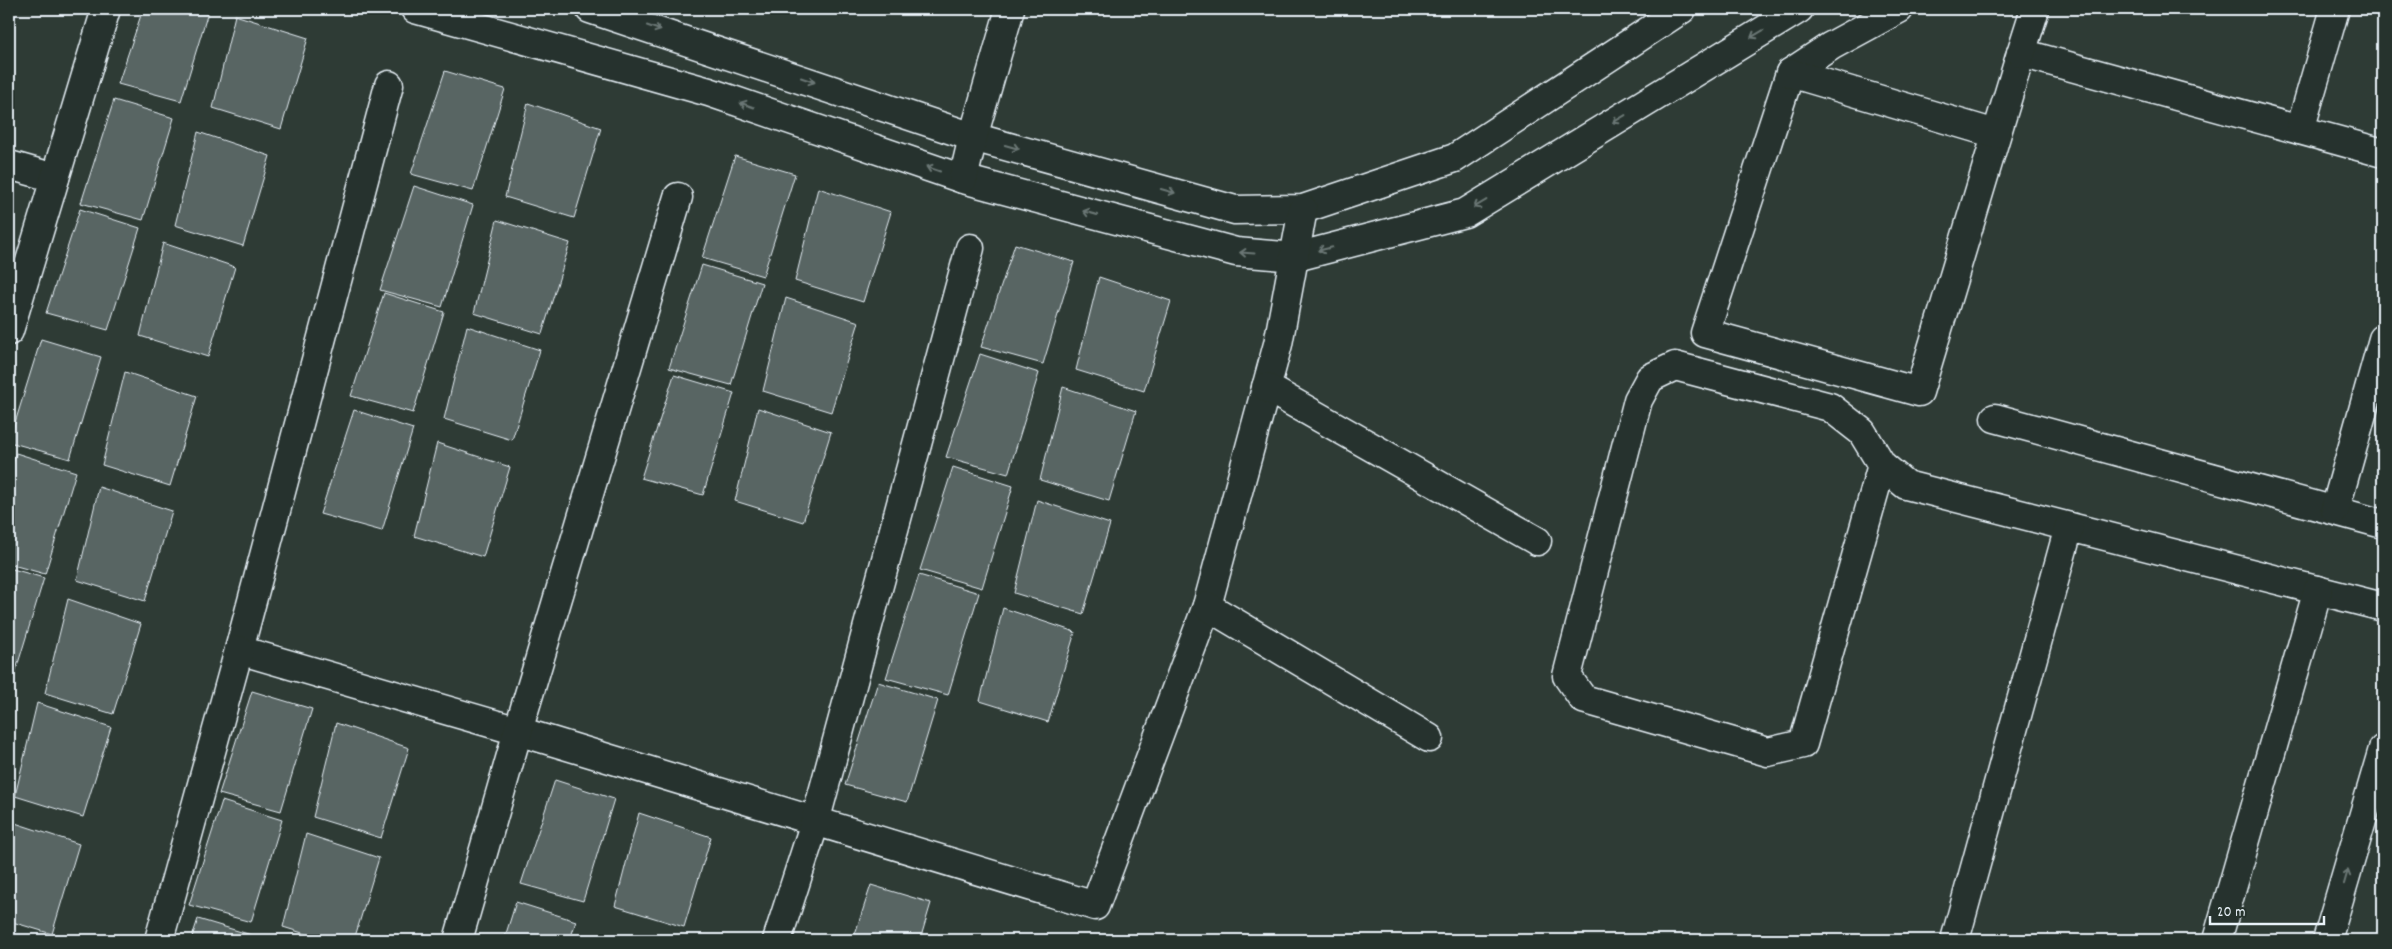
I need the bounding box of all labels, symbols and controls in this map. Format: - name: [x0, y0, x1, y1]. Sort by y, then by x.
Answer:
- one-way arrow: [645, 24, 661, 33]
- one-way arrow: [1751, 30, 1765, 40]
- one-way arrow: [799, 76, 815, 86]
- one-way arrow: [739, 100, 755, 109]
- one-way arrow: [1612, 115, 1626, 125]
- one-way arrow: [1003, 143, 1019, 153]
- one-way arrow: [926, 164, 942, 173]
- one-way arrow: [1160, 187, 1176, 196]
- one-way arrow: [1474, 200, 1488, 210]
- one-way arrow: [1082, 208, 1098, 217]
- one-way arrow: [1317, 245, 1333, 255]
- one-way arrow: [1239, 249, 1255, 258]
- one-way arrow: [2341, 869, 2351, 885]
- scale bar: [2210, 894, 2323, 926]
- text: 20 m: [2217, 902, 2245, 924]

